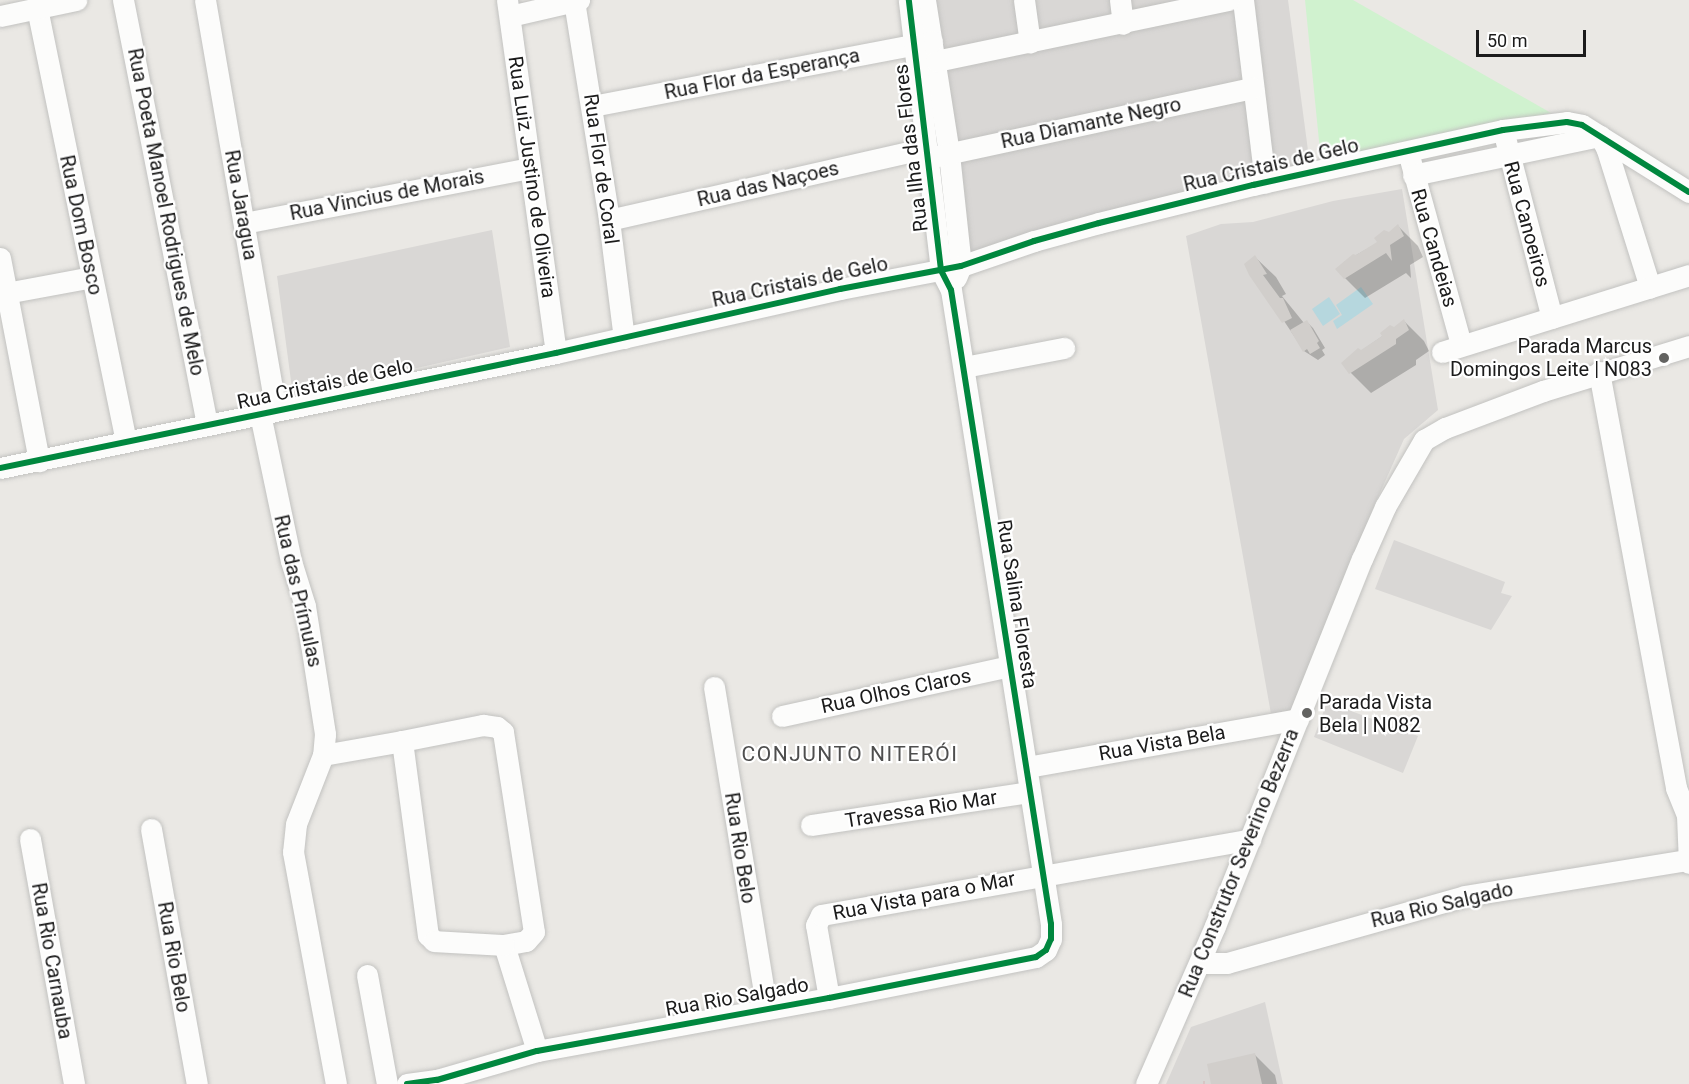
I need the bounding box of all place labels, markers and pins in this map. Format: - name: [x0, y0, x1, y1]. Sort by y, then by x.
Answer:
- place label: Parada Marcus Domingos Leite | N083: [1450, 334, 1652, 381]
- marker: Parada Marcus Domingos Leite | N083: [1657, 351, 1671, 365]
- place label: Parada Vista Bela | N082: [1319, 690, 1432, 737]
- marker: Parada Vista Bela | N082: [1300, 706, 1314, 720]

